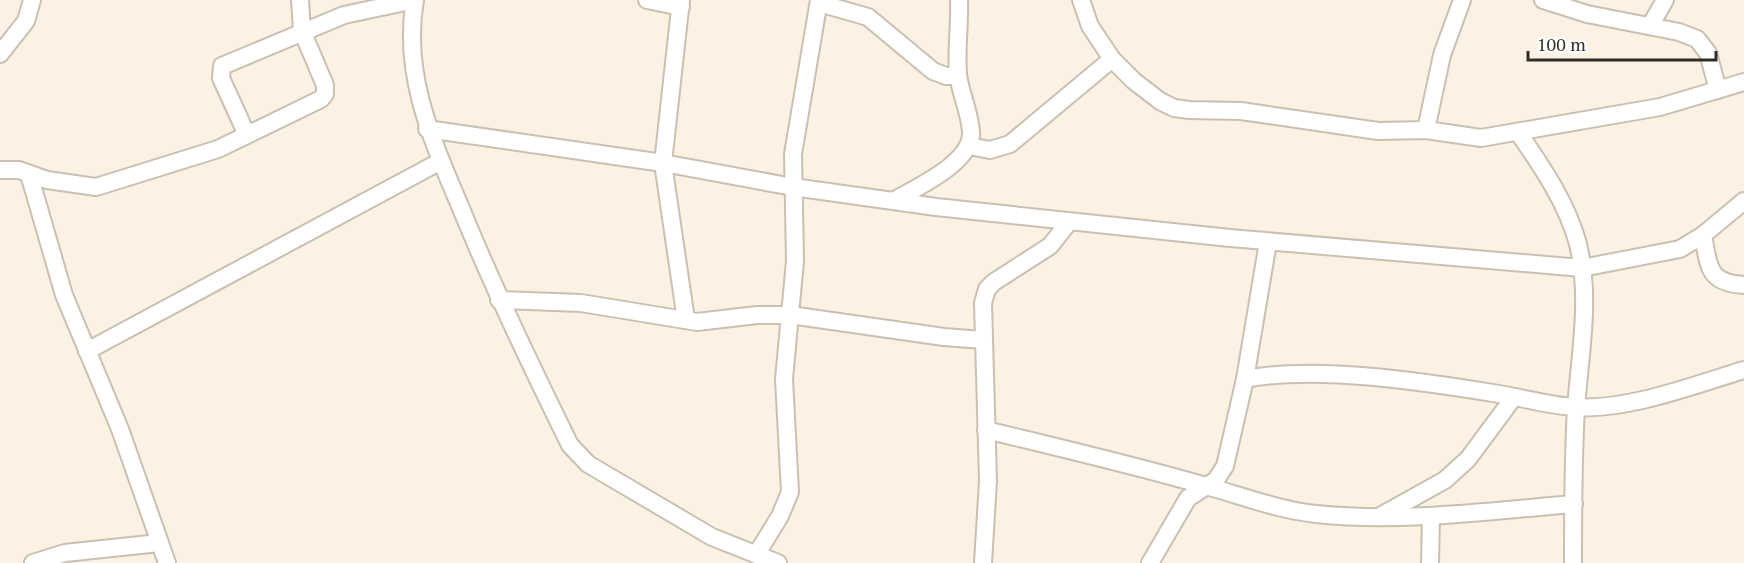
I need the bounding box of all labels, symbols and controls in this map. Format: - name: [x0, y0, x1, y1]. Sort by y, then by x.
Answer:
- scale bar: [1528, 24, 1716, 62]
- text: 100 m: [1537, 32, 1586, 56]

